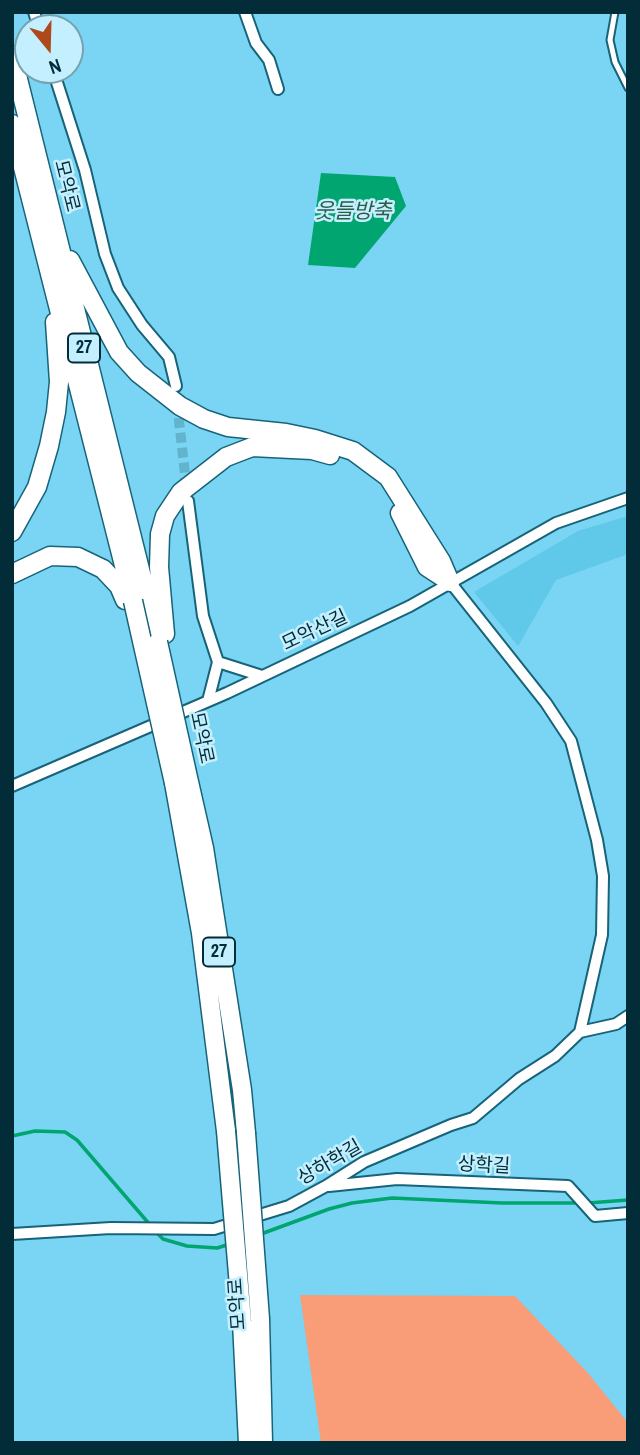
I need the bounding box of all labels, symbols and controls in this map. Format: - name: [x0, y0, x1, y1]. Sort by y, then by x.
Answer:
- north arrow: [14, 14, 84, 84]
- text: N: [46, 53, 65, 81]
- street label: 모악로: [49, 158, 83, 214]
- water label: 웃들방축: [314, 199, 392, 225]
- road number: 27: [68, 334, 100, 362]
- street label: 모악산길: [278, 606, 352, 656]
- street label: 모악로: [184, 710, 218, 766]
- road number: 27: [203, 937, 235, 967]
- street label: 상하학길: [294, 1136, 366, 1190]
- street label: 상학길: [457, 1153, 511, 1179]
- street label: 모악로: [225, 1277, 251, 1331]

